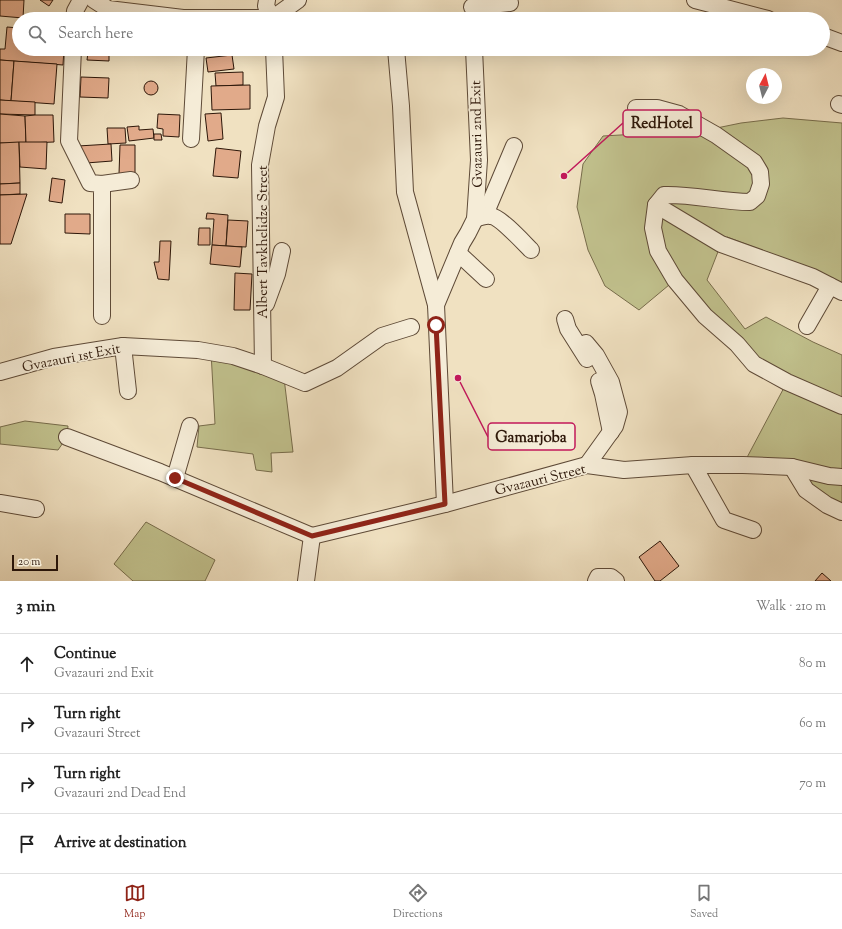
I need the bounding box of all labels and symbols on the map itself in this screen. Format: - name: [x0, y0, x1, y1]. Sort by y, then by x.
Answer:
- north arrow: [746, 68, 782, 104]
- street label: Gvazauri 2nd Exit: [467, 80, 489, 188]
- callout: RedHotel: [623, 110, 701, 137]
- text: RedHotel: [631, 114, 694, 135]
- street label: Albert Tavkhelidze Street: [254, 165, 274, 319]
- route start: [427, 316, 445, 334]
- street label: Gvazauri 1st Exit: [20, 340, 123, 378]
- callout: Gamarjoba: [488, 423, 575, 450]
- text: Gamarjoba: [495, 428, 567, 449]
- street label: Gvazauri Street: [493, 460, 588, 502]
- route end: [166, 469, 184, 487]
- scale bar: [12, 553, 58, 572]

